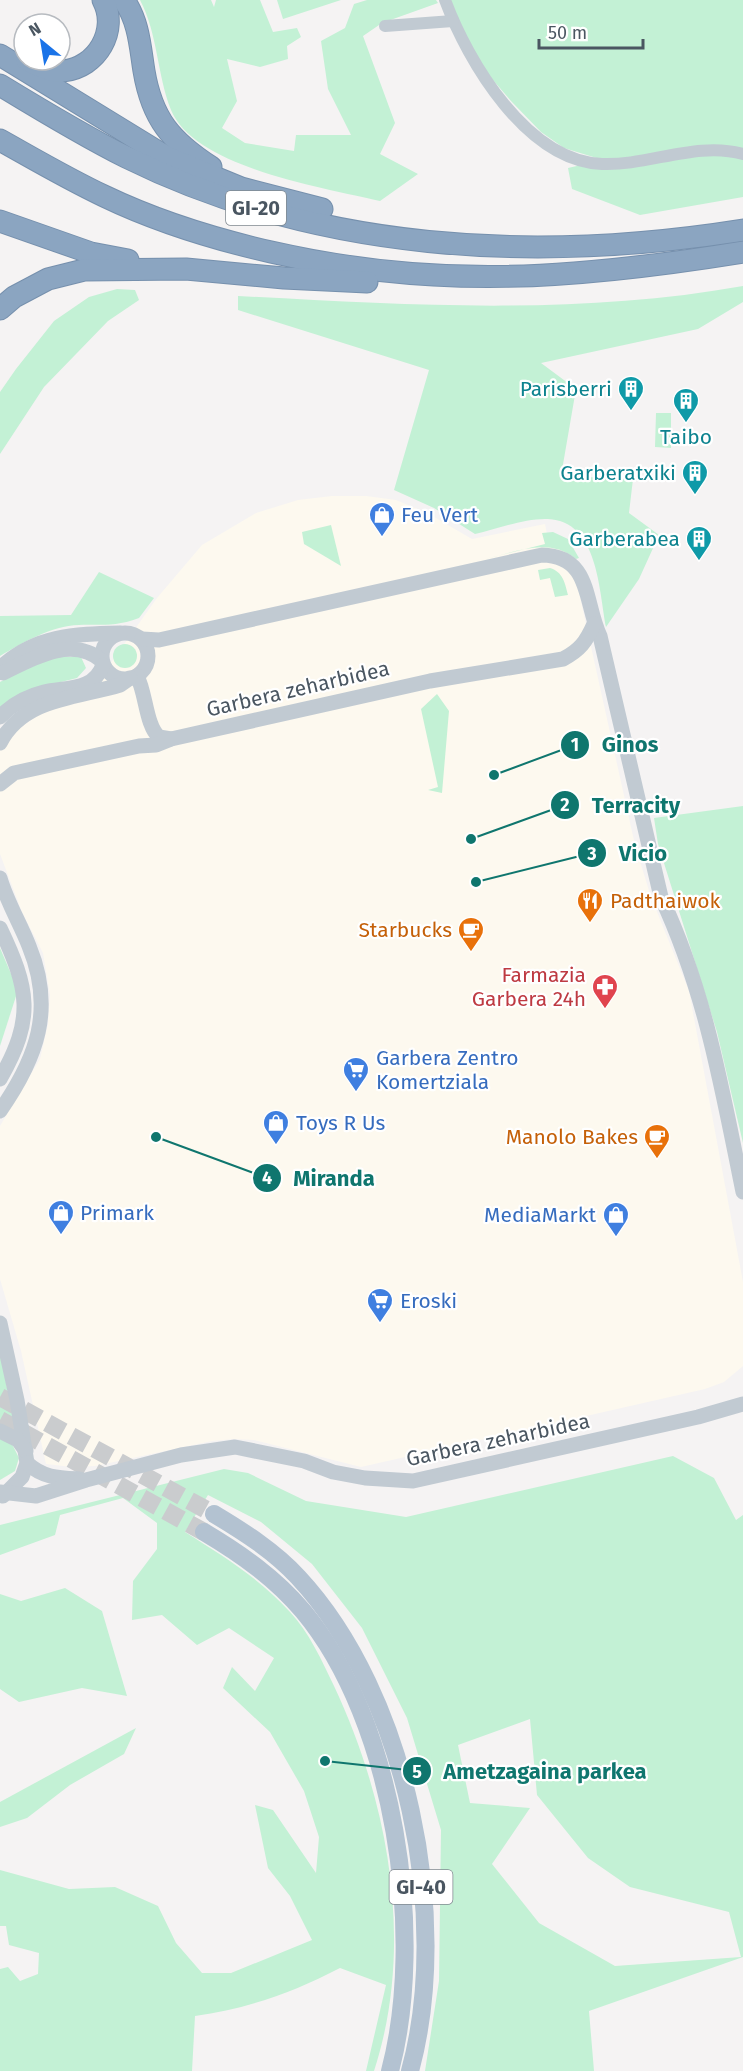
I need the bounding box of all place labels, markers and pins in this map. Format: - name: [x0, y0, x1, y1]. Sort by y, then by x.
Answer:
- building icon: Parisberri: [616, 374, 646, 412]
- place label: Parisberri: [520, 376, 612, 402]
- building icon: Taibo: [671, 386, 701, 424]
- place label: Taibo: [660, 424, 712, 450]
- building icon: Garberatxiki: [680, 458, 710, 496]
- place label: Garberatxiki: [560, 460, 676, 486]
- shop icon: Feu Vert: [367, 500, 397, 538]
- place label: Feu Vert: [401, 502, 479, 528]
- building icon: Garberabea: [684, 524, 714, 562]
- place label: Garberabea: [569, 526, 680, 552]
- callout: Ginos: [560, 725, 670, 765]
- callout: Terracity: [550, 785, 692, 825]
- callout: Vicio: [577, 833, 679, 873]
- restaurant icon: Padthaiwok: [575, 886, 605, 924]
- place label: Padthaiwok: [610, 888, 721, 914]
- cafe icon: Starbucks: [456, 915, 486, 953]
- place label: Starbucks: [358, 917, 452, 943]
- place label: Farmazia Garbera 24h: [472, 962, 586, 1012]
- pharmacy icon: Farmazia Garbera 24h: [590, 972, 620, 1010]
- place label: Garbera Zentro Komertziala: [376, 1045, 519, 1095]
- supermarket icon: Garbera Zentro Komertziala: [341, 1055, 371, 1093]
- shop icon: Toys R Us: [261, 1108, 291, 1146]
- place label: Toys R Us: [296, 1110, 386, 1136]
- cafe icon: Manolo Bakes: [642, 1122, 672, 1160]
- place label: Manolo Bakes: [506, 1124, 638, 1150]
- callout: Miranda: [252, 1158, 387, 1198]
- shop icon: Primark: [46, 1198, 76, 1236]
- place label: Primark: [80, 1200, 154, 1226]
- shop icon: MediaMarkt: [601, 1200, 631, 1238]
- place label: MediaMarkt: [484, 1202, 596, 1228]
- supermarket icon: Eroski: [365, 1286, 395, 1324]
- place label: Eroski: [400, 1288, 457, 1314]
- callout: Ametzagaina parkea: [402, 1751, 659, 1791]

